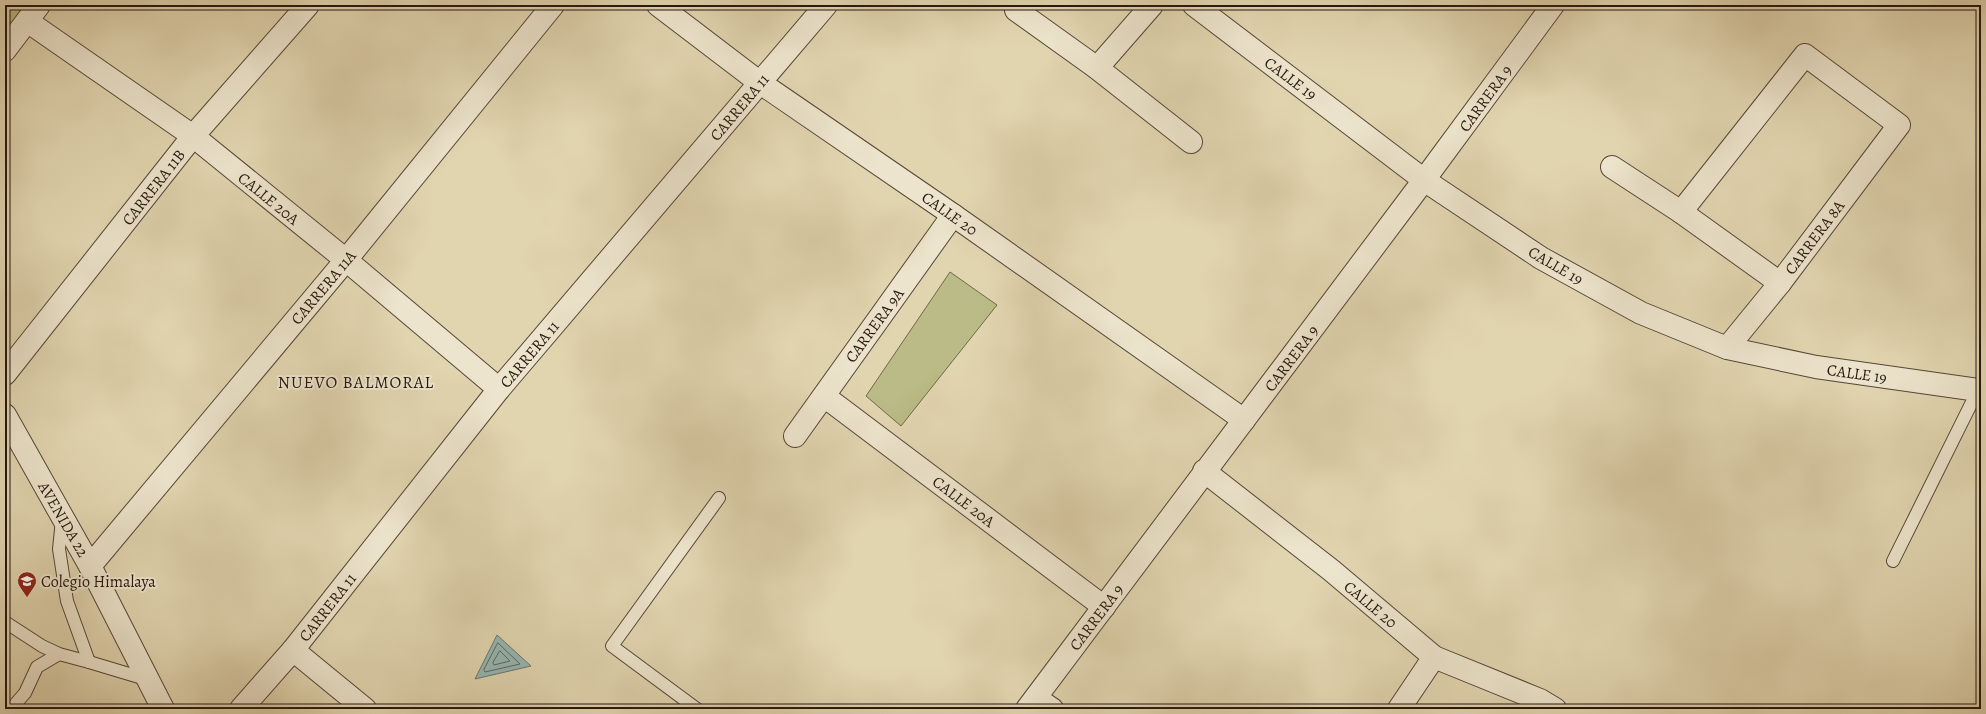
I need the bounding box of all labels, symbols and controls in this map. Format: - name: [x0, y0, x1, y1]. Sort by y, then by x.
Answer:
- street label: CALLE 19: [1260, 52, 1321, 106]
- street label: CARRERA 9: [1454, 61, 1518, 137]
- street label: CARRERA 11: [705, 69, 775, 146]
- street label: CARRERA 11B: [117, 145, 191, 230]
- street label: CALLE 20A: [233, 167, 304, 231]
- street label: CALLE 20: [917, 187, 982, 241]
- street label: CARRERA 8A: [1780, 195, 1850, 279]
- street label: CALLE 19: [1524, 241, 1587, 290]
- street label: CARRERA 11A: [286, 245, 362, 330]
- street label: CARRERA 9A: [840, 283, 910, 367]
- street label: CARRERA 11: [495, 316, 565, 393]
- street label: CARRERA 9: [1260, 321, 1324, 396]
- street label: CALLE 19: [1825, 359, 1888, 389]
- district label: NUEVO BALMORAL: [278, 371, 434, 394]
- street label: CALLE 20A: [928, 471, 1000, 533]
- street label: AVENIDA 22: [32, 477, 94, 562]
- street label: CARRERA 11: [294, 568, 362, 647]
- school or university icon: Colegio Himalaya: [16, 570, 38, 598]
- place label: Colegio Himalaya: [41, 571, 156, 593]
- street label: CALLE 20: [1339, 576, 1402, 634]
- street label: CARRERA 9: [1065, 580, 1129, 655]

